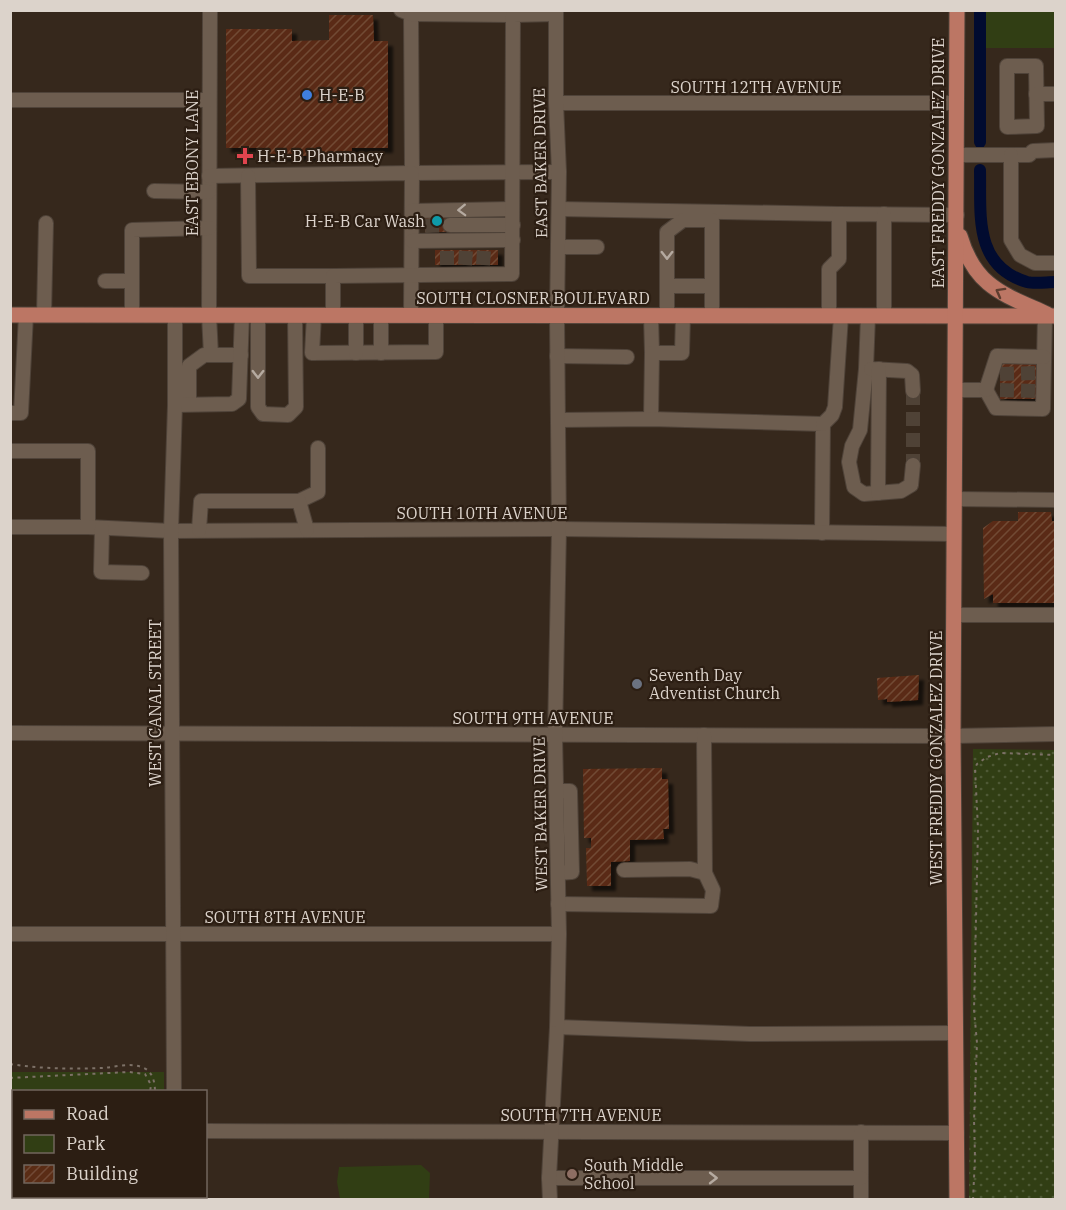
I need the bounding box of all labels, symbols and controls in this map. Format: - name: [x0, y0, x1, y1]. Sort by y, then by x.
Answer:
- street label: EAST FREDDY GONZALEZ DRIVE: [928, 38, 948, 288]
- street label: SOUTH 12TH AVENUE: [671, 77, 841, 97]
- place label: H-E-B: [319, 85, 365, 105]
- marker: H-E-B: [300, 88, 314, 102]
- street label: EAST BAKER DRIVE: [529, 88, 551, 238]
- street label: EAST EBONY LANE: [182, 90, 202, 236]
- place label: H-E-B Pharmacy: [257, 146, 384, 166]
- marker: H-E-B Pharmacy: [238, 149, 252, 163]
- one-way arrow: [458, 204, 467, 216]
- place label: H-E-B Car Wash: [305, 211, 425, 231]
- marker: H-E-B Car Wash: [430, 214, 444, 228]
- one-way arrow: [661, 250, 673, 259]
- street label: SOUTH CLOSNER BOULEVARD: [416, 288, 650, 308]
- one-way arrow: [995, 288, 1006, 299]
- one-way arrow: [252, 369, 264, 378]
- street label: SOUTH 10TH AVENUE: [397, 503, 567, 523]
- street label: WEST CANAL STREET: [145, 619, 165, 787]
- street label: WEST FREDDY GONZALEZ DRIVE: [926, 630, 946, 886]
- place label: Seventh Day Adventist Church: [649, 665, 780, 703]
- marker: Seventh Day Adventist Church: [630, 677, 644, 691]
- street label: SOUTH 9TH AVENUE: [452, 708, 614, 728]
- street label: WEST BAKER DRIVE: [529, 736, 551, 892]
- street label: SOUTH 8TH AVENUE: [204, 907, 366, 927]
- legend: [12, 1090, 207, 1198]
- text: Road: [66, 1102, 109, 1125]
- street label: SOUTH 7TH AVENUE: [500, 1105, 662, 1125]
- text: Park: [66, 1132, 106, 1155]
- place label: South Middle School: [584, 1155, 684, 1193]
- text: Building: [66, 1162, 138, 1185]
- marker: South Middle School: [565, 1167, 579, 1181]
- one-way arrow: [708, 1172, 717, 1184]

